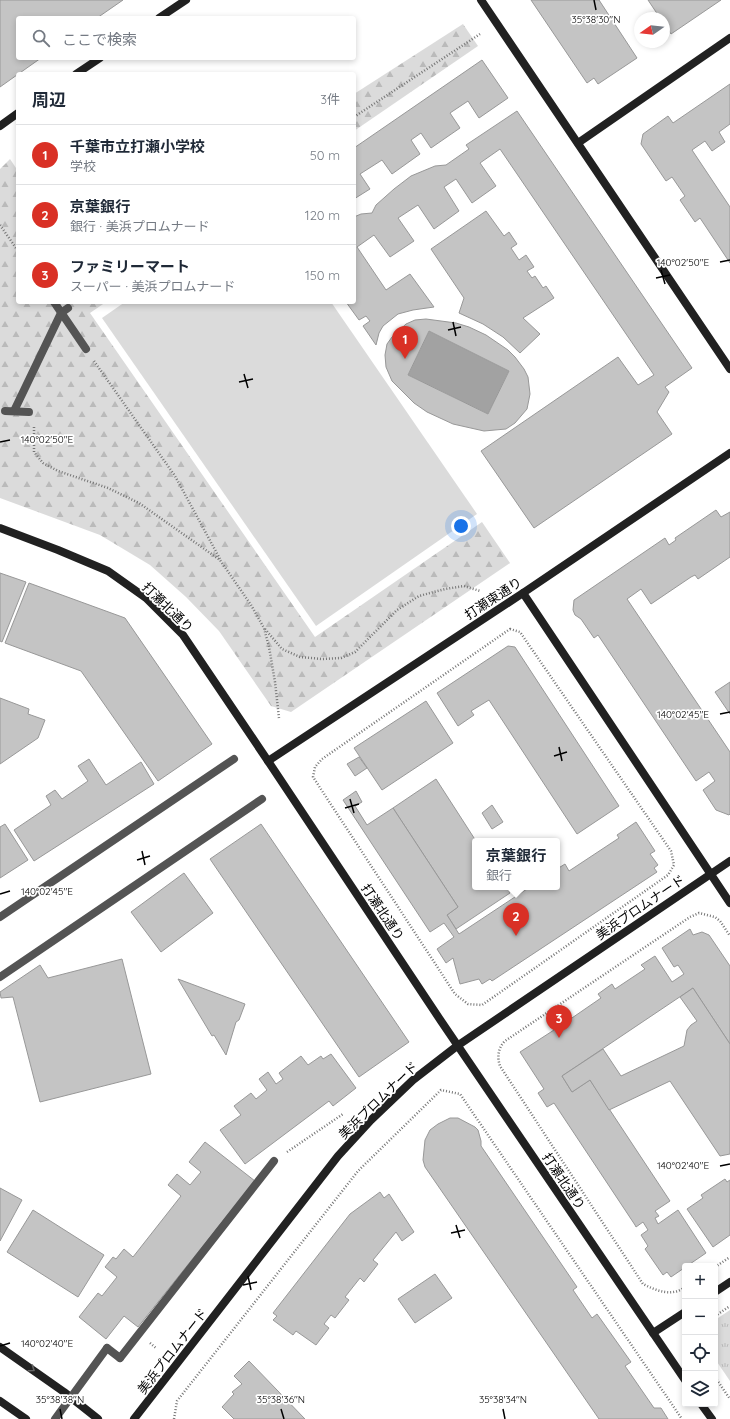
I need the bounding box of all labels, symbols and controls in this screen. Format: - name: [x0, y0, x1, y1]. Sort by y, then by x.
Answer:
- north arrow: [634, 12, 670, 48]
- text: 35°38'30"N: [572, 13, 620, 26]
- search box: [16, 16, 356, 60]
- icon: search: [30, 27, 52, 49]
- text: ここで検索: [62, 30, 137, 49]
- text: 周辺: [32, 89, 66, 110]
- text: 3件: [320, 91, 340, 107]
- text: 千葉市立打瀬小学校: [70, 137, 205, 156]
- text: 1: [42, 147, 48, 163]
- text: 50 m: [310, 147, 340, 163]
- text: 学校: [70, 158, 96, 174]
- text: 京葉銀行: [70, 197, 130, 216]
- text: 2: [41, 207, 49, 223]
- text: 120 m: [305, 207, 340, 223]
- text: 銀行 · 美浜プロムナード: [70, 218, 210, 234]
- text: 140°02'50"E: [657, 256, 710, 269]
- text: ファミリーマート: [70, 257, 190, 276]
- text: 3: [42, 267, 48, 283]
- text: 150 m: [305, 267, 340, 283]
- text: スーパー · 美浜プロムナード: [70, 278, 236, 294]
- pin: 1: [392, 326, 418, 359]
- text: 140°02'50"E: [21, 433, 74, 446]
- your location: [451, 516, 471, 536]
- street label: 打瀬東通り: [461, 574, 525, 622]
- street label: 打瀬北通り: [139, 579, 197, 635]
- text: 140°02'45"E: [657, 708, 709, 721]
- popup: [472, 838, 560, 890]
- text: 京葉銀行: [486, 846, 546, 865]
- text: 銀行: [486, 867, 512, 883]
- street label: 美浜プロムナード: [592, 871, 688, 943]
- street label: 打瀬北通り: [358, 881, 408, 943]
- text: 140°02'45"E: [21, 885, 73, 898]
- pin: 2: [503, 903, 529, 936]
- pin: 3: [546, 1005, 572, 1038]
- street label: 美浜プロムナード: [335, 1058, 421, 1142]
- street label: 打瀬北通り: [539, 1150, 589, 1212]
- text: 140°02'40"E: [657, 1159, 709, 1172]
- map controls: [682, 1263, 718, 1407]
- button: +: [682, 1263, 718, 1299]
- button: −: [682, 1299, 718, 1335]
- street label: 美浜プロムナード: [134, 1305, 210, 1397]
- button: locate: [682, 1335, 718, 1371]
- text: 140°02'40"E: [21, 1337, 73, 1350]
- one-way arrow: [28, 1364, 35, 1372]
- button: layers: [682, 1371, 718, 1407]
- text: 35°38'38"N: [36, 1393, 84, 1406]
- text: 35°38'36"N: [257, 1393, 305, 1406]
- text: 35°38'34"N: [479, 1393, 527, 1406]

